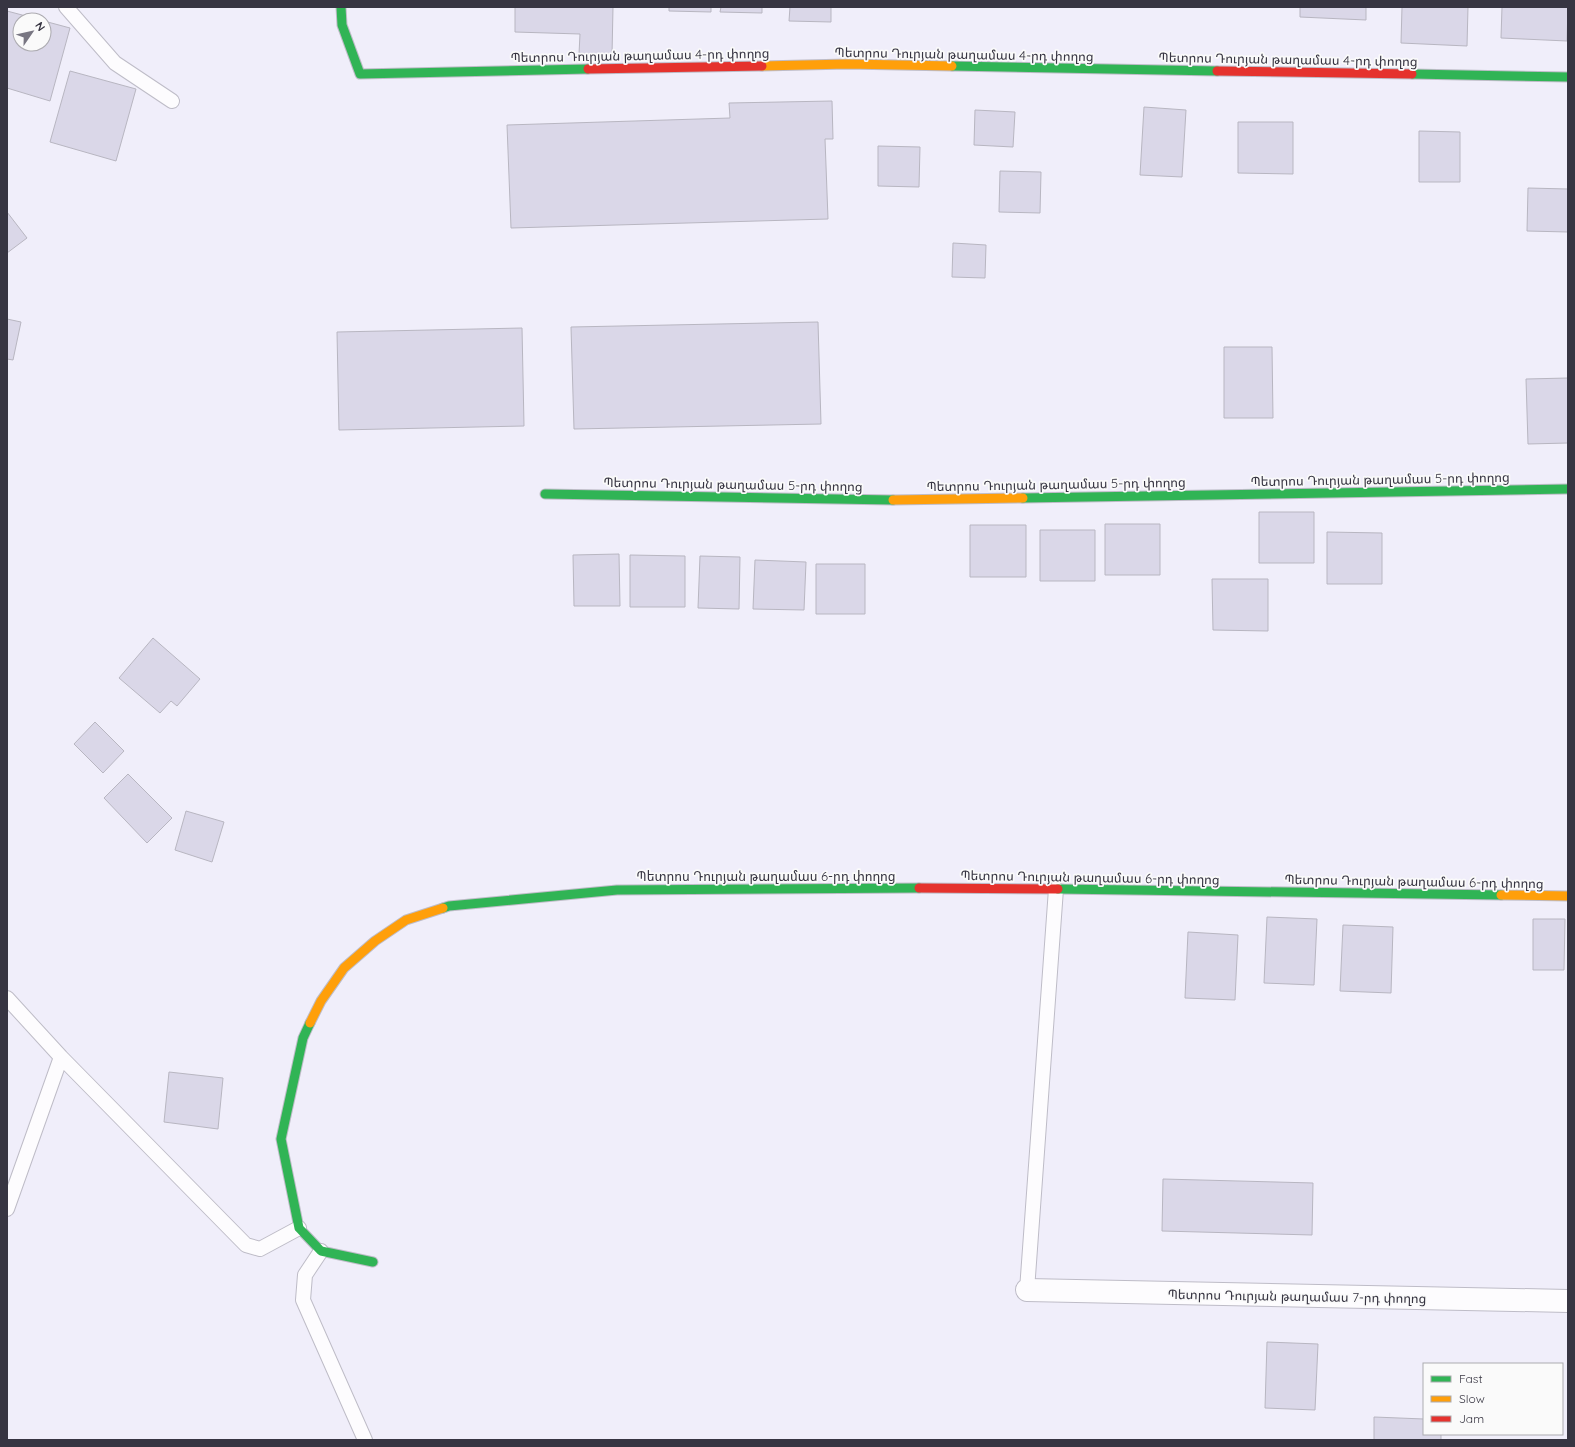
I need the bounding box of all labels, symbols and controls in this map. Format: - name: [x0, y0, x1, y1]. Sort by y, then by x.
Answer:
- north arrow: [12, 12, 52, 52]
- text: N: [32, 19, 48, 34]
- street label: Պետրոս Դուրյան թաղամաս 4-րդ փողոց: [834, 44, 1094, 64]
- street label: Պետրոս Դուրյան թաղամաս 4-րդ փողոց: [510, 45, 770, 65]
- street label: Պետրոս Դուրյան թաղամաս 4-րդ փողոց: [1158, 49, 1418, 69]
- street label: Պետրոս Դուրյան թաղամաս 5-րդ փողոց: [1250, 469, 1510, 489]
- street label: Պետրոս Դուրյան թաղամաս 5-րդ փողոց: [603, 474, 863, 494]
- street label: Պետրոս Դուրյան թաղամաս 5-րդ փողոց: [926, 474, 1186, 494]
- street label: Պետրոս Դուրյան թաղամաս 6-րդ փողոց: [960, 867, 1220, 887]
- street label: Պետրոս Դուրյան թաղամաս 6-րդ փողոց: [636, 868, 896, 884]
- street label: Պետրոս Դուրյան թաղամաս 6-րդ փողոց: [1284, 871, 1544, 891]
- street label: Պետրոս Դուրյան թաղամաս 7-րդ փողոց: [1167, 1286, 1427, 1306]
- legend: [1423, 1363, 1563, 1435]
- text: Fast: [1459, 1371, 1483, 1386]
- text: Slow: [1459, 1391, 1485, 1406]
- text: Jam: [1459, 1411, 1484, 1426]

